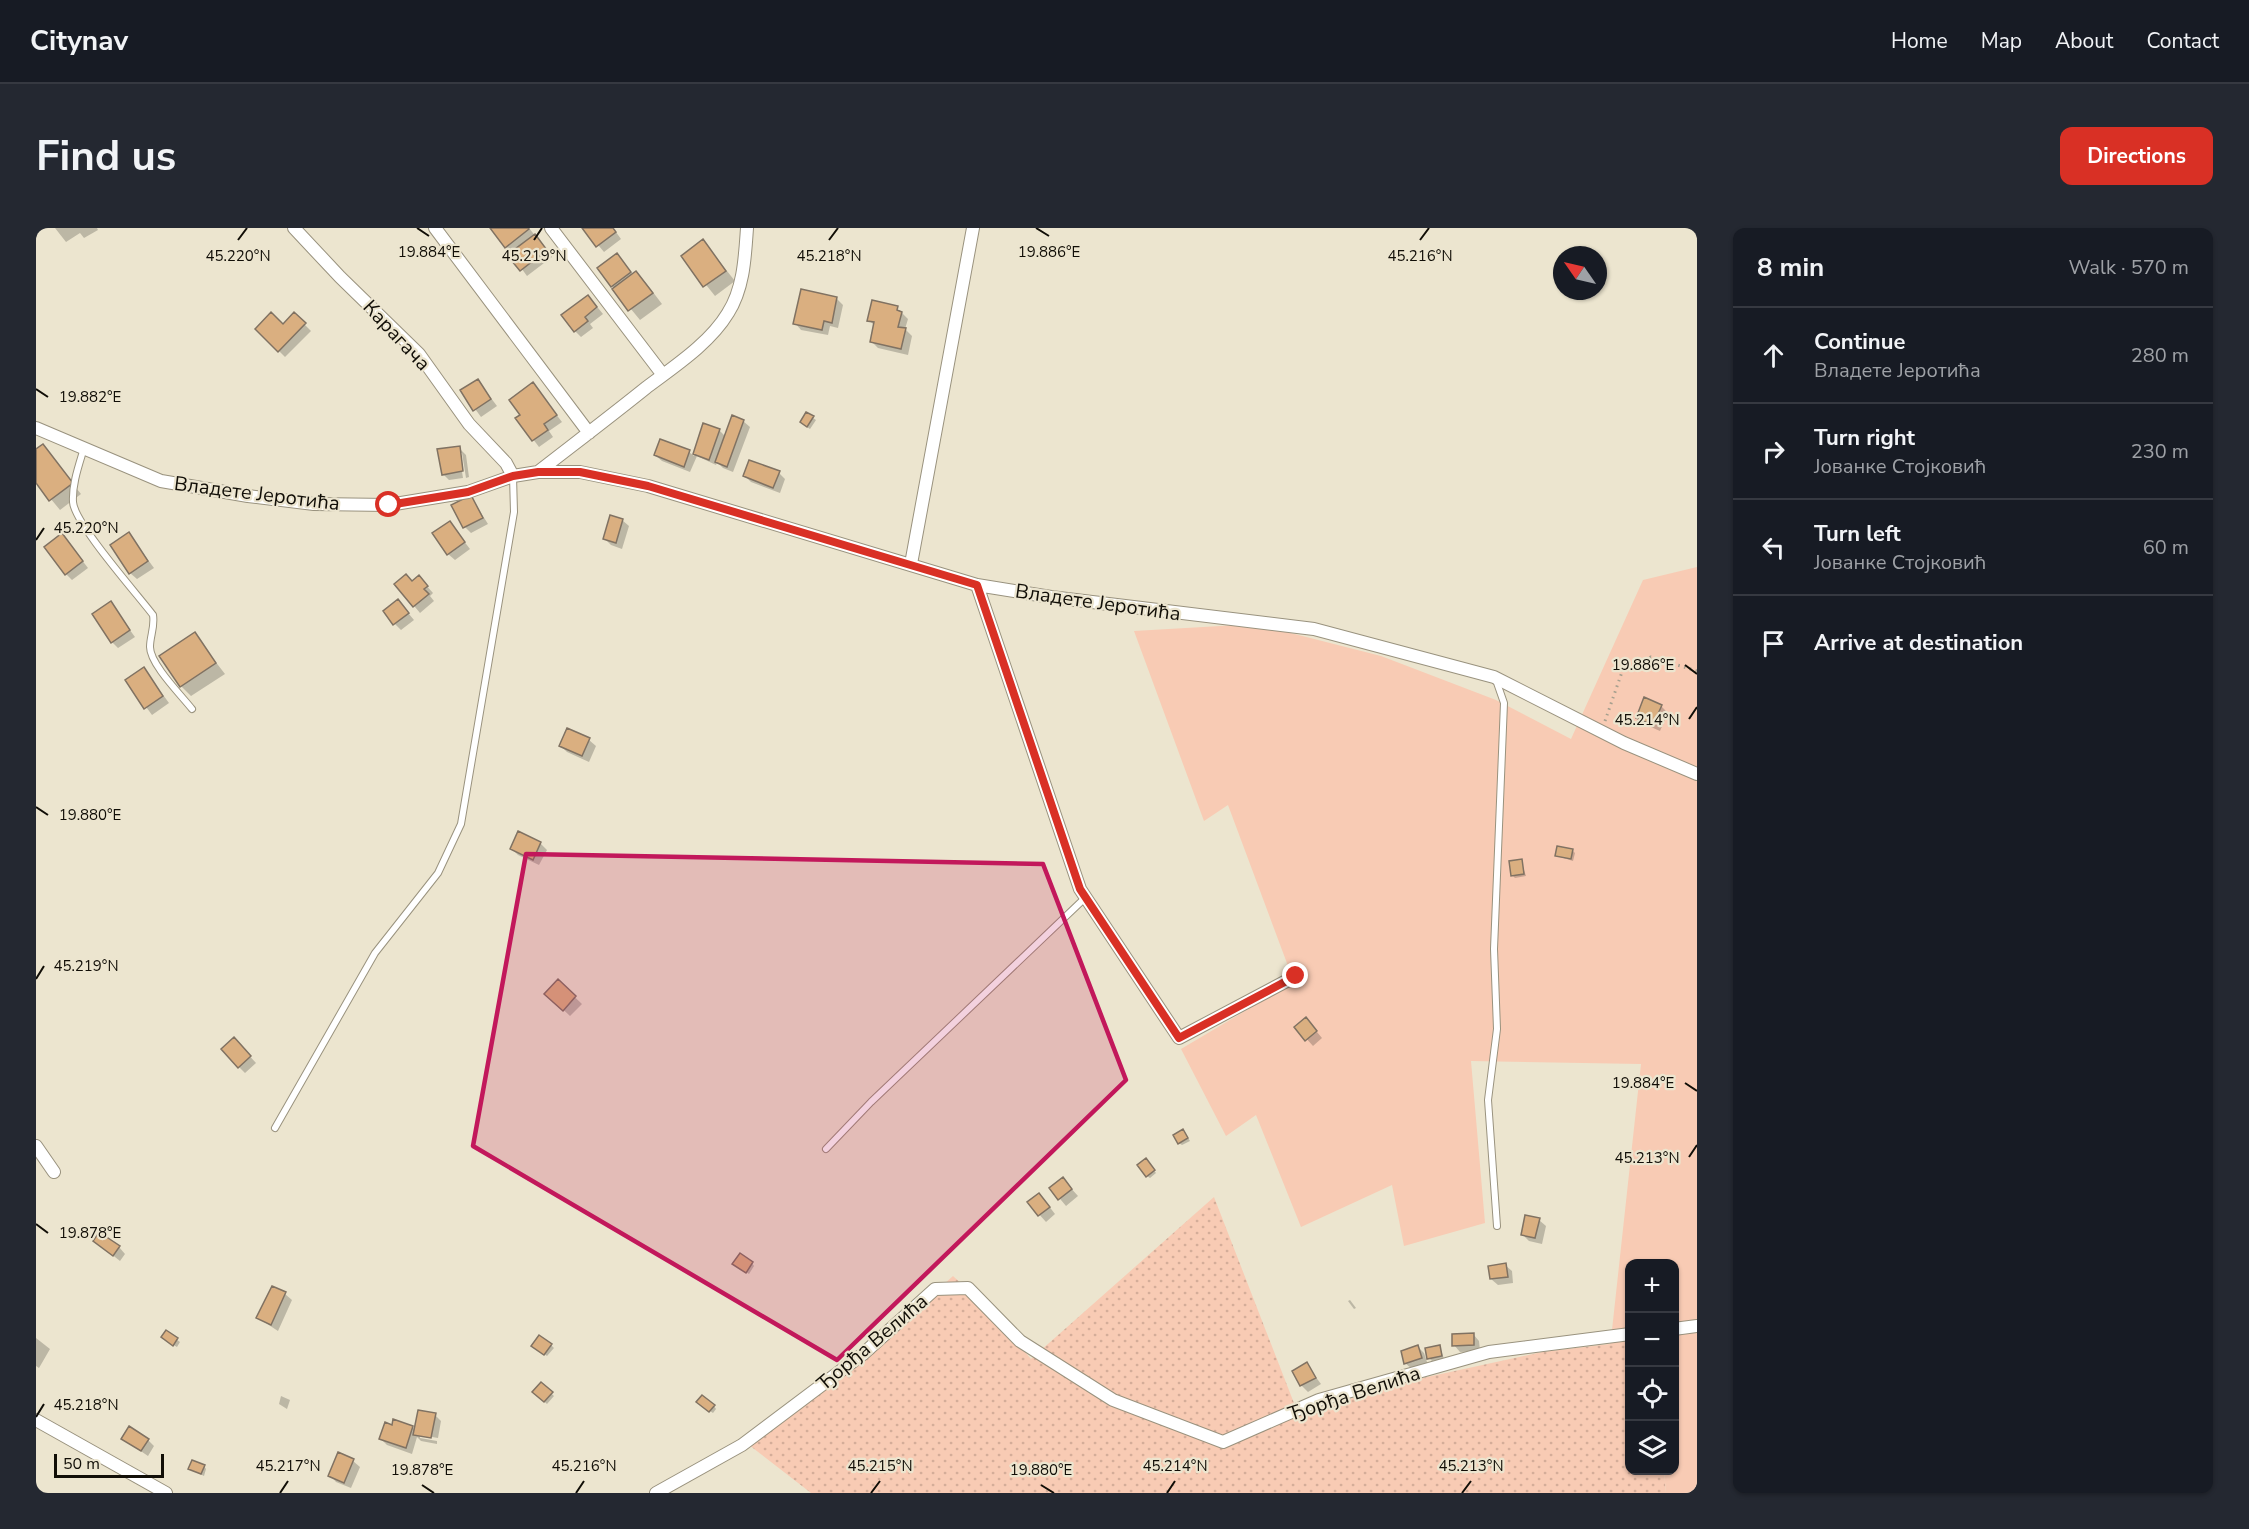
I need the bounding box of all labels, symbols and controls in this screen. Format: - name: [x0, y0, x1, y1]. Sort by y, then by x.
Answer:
- text: Citynav: [30, 22, 128, 60]
- text: Home: [1891, 27, 1948, 55]
- text: Map: [1981, 27, 2022, 55]
- text: About: [2055, 27, 2113, 55]
- text: Contact: [2146, 27, 2219, 55]
- button: Directions: [2060, 127, 2213, 185]
- text: Find us: [36, 128, 176, 185]
- text: 19.884°E: [398, 242, 460, 262]
- text: 19.886°E: [1018, 242, 1080, 262]
- text: 45.220°N: [205, 246, 271, 266]
- text: 45.219°N: [501, 246, 567, 266]
- text: 45.218°N: [796, 246, 862, 266]
- text: 45.216°N: [1387, 246, 1453, 266]
- north arrow: [1553, 246, 1607, 300]
- text: 8 min: [1757, 250, 1824, 285]
- text: Walk · 570 m: [2069, 254, 2189, 281]
- street label: Карагача: [357, 294, 436, 377]
- text: Continue: [1814, 327, 1905, 357]
- icon: ahead: [1757, 339, 1790, 372]
- text: 280 m: [2131, 342, 2189, 369]
- text: Владете Јеротића: [1814, 357, 1981, 384]
- text: 19.882°E: [59, 387, 121, 407]
- text: Turn right: [1814, 423, 1915, 453]
- icon: right: [1757, 435, 1790, 468]
- text: 230 m: [2131, 438, 2189, 465]
- text: Јованке Стојковић: [1814, 453, 1986, 480]
- street label: Владете Јеротића: [173, 470, 341, 517]
- route start: [375, 491, 401, 517]
- text: 45.220°N: [53, 518, 119, 538]
- text: Turn left: [1814, 519, 1901, 549]
- icon: left: [1757, 531, 1790, 564]
- text: 60 m: [2143, 534, 2189, 561]
- text: Јованке Стојковић: [1814, 549, 1986, 576]
- street label: Владете Јеротића: [1014, 578, 1182, 627]
- icon: arrive: [1757, 627, 1790, 660]
- text: Arrive at destination: [1814, 628, 2023, 658]
- text: 19.886°E: [1612, 655, 1674, 675]
- text: 45.214°N: [1614, 710, 1680, 730]
- text: 19.880°E: [59, 805, 121, 825]
- text: 45.219°N: [53, 956, 119, 976]
- route end: [1282, 962, 1308, 988]
- text: 19.884°E: [1612, 1073, 1674, 1093]
- text: 45.213°N: [1614, 1148, 1680, 1168]
- text: 19.878°E: [59, 1223, 121, 1243]
- map controls: [1625, 1259, 1679, 1475]
- button: +: [1625, 1259, 1679, 1313]
- street label: Ђорђа Велића: [811, 1288, 934, 1397]
- button: −: [1625, 1313, 1679, 1367]
- street label: Ђорђа Велића: [1285, 1359, 1424, 1428]
- button: locate: [1625, 1367, 1679, 1421]
- text: 45.218°N: [53, 1395, 119, 1415]
- button: layers: [1625, 1421, 1679, 1475]
- scale bar: [54, 1451, 164, 1478]
- text: 50 m: [63, 1453, 100, 1475]
- text: 45.217°N: [255, 1456, 321, 1476]
- text: 45.216°N: [551, 1456, 617, 1476]
- text: 45.215°N: [847, 1456, 913, 1476]
- text: 45.214°N: [1142, 1456, 1208, 1476]
- text: 45.213°N: [1438, 1456, 1504, 1476]
- text: 19.878°E: [391, 1460, 453, 1480]
- text: 19.880°E: [1010, 1460, 1072, 1480]

